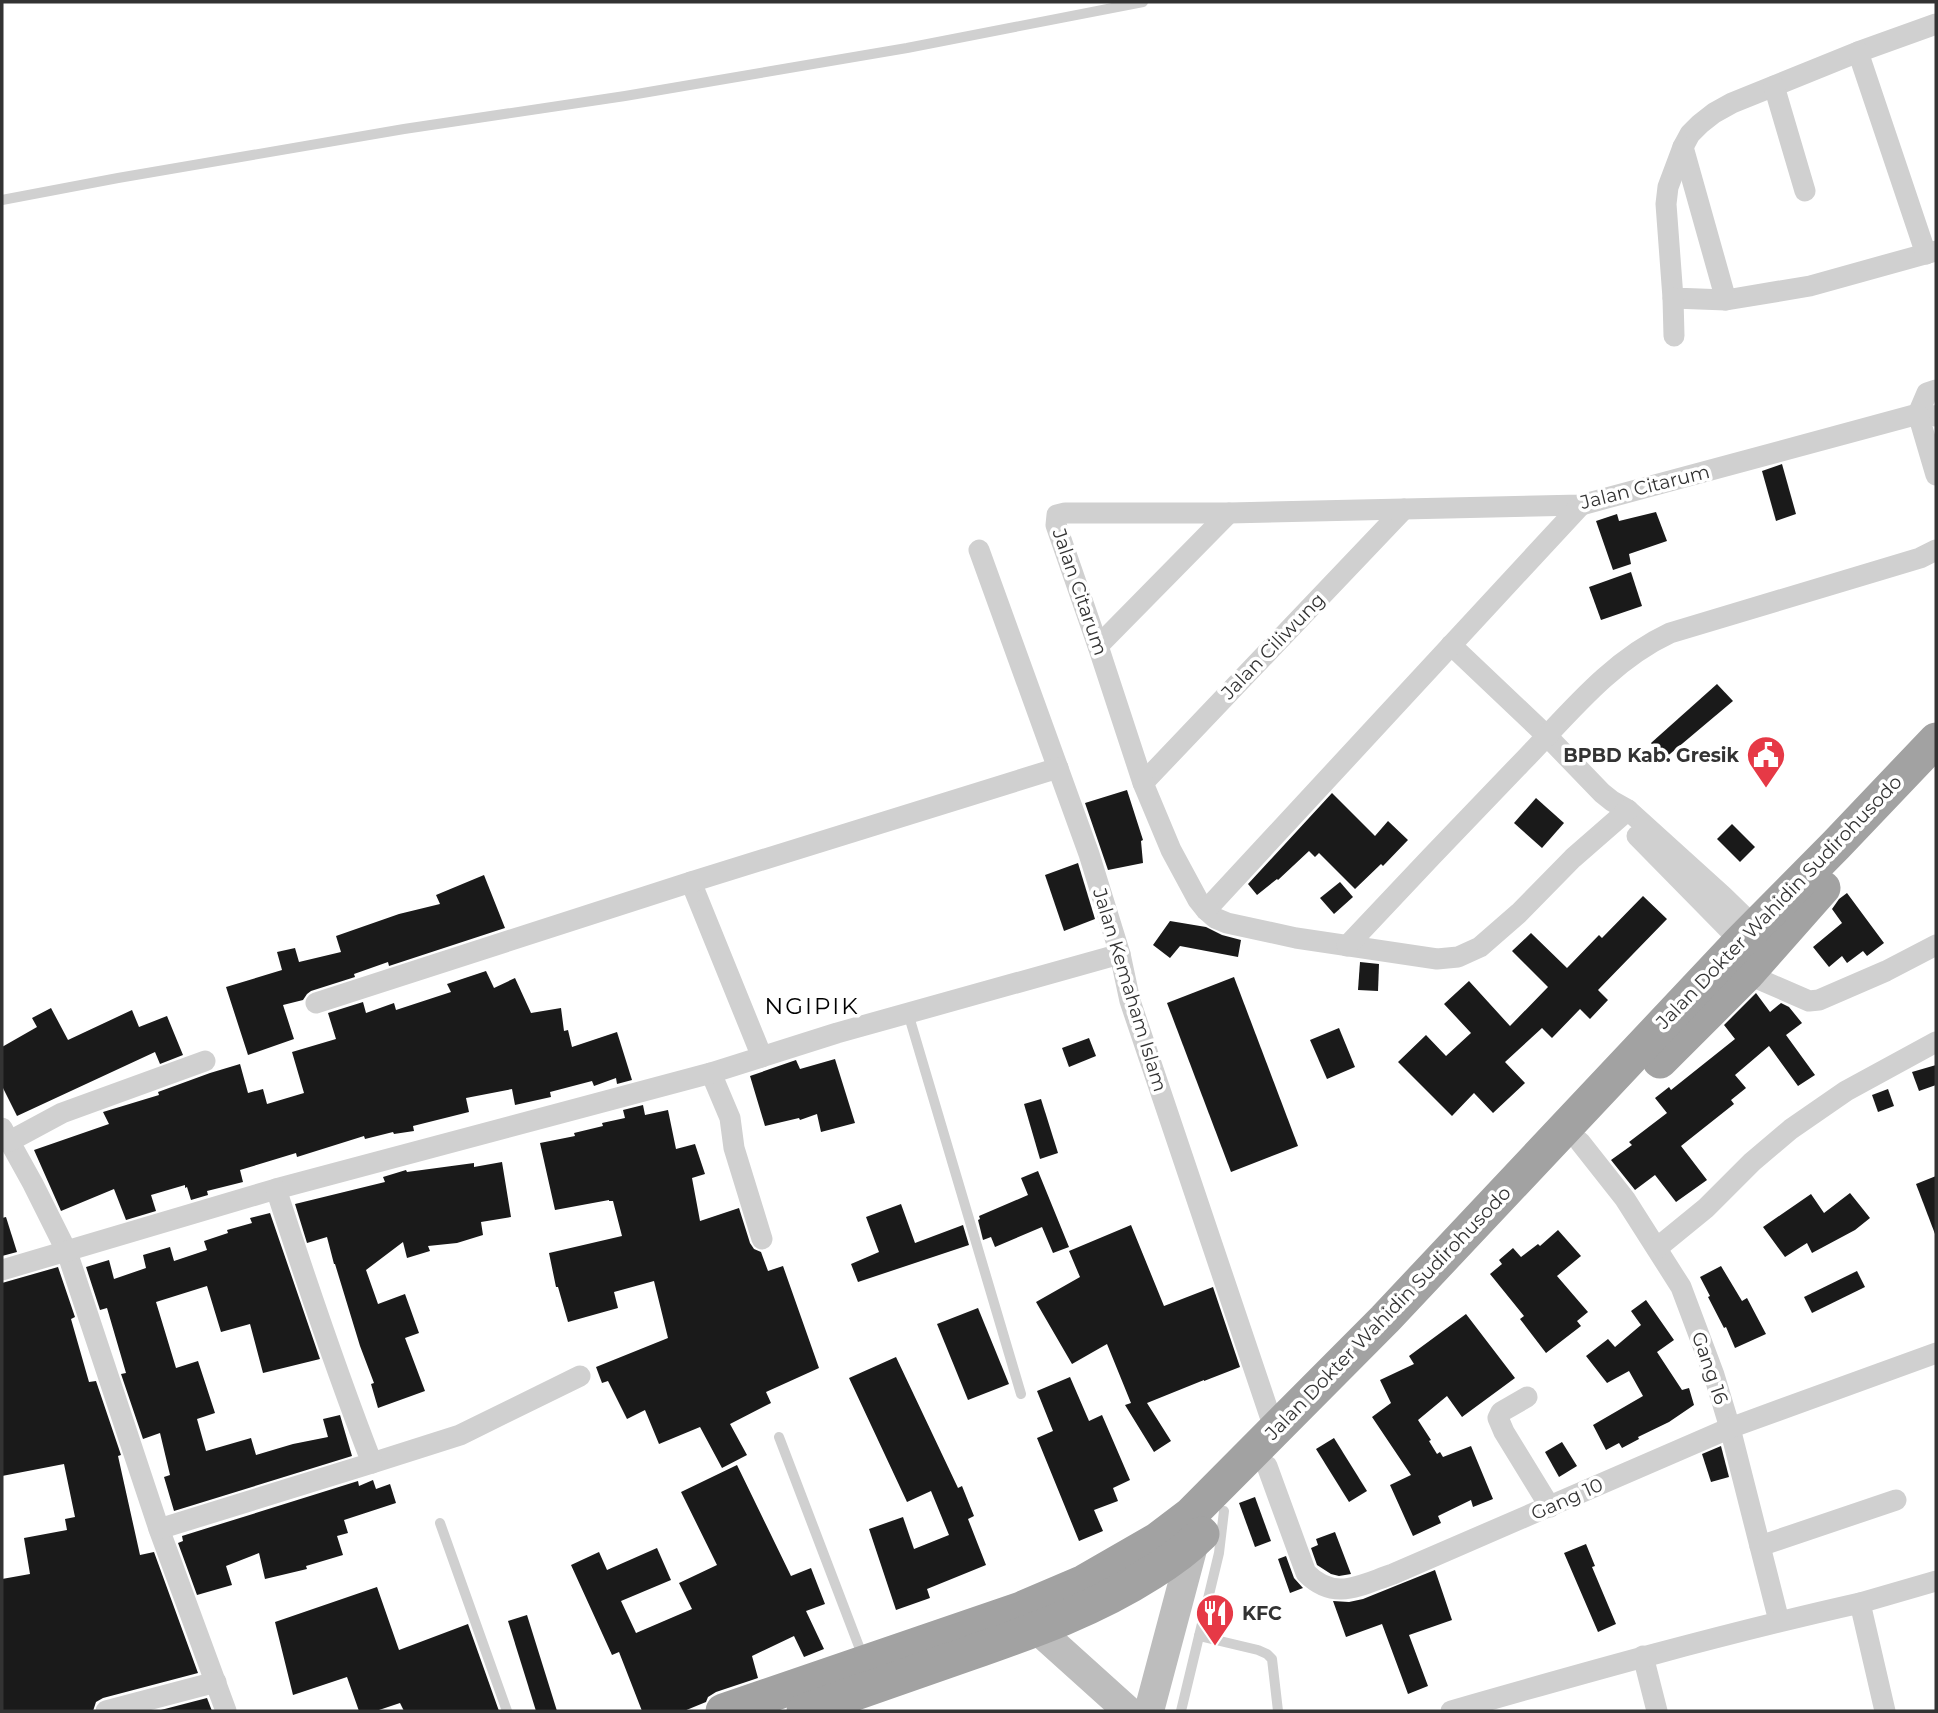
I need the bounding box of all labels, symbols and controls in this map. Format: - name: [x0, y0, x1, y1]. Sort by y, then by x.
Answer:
- street label: Jalan Citarum: [1577, 460, 1712, 514]
- street label: Jalan Citarum: [1047, 525, 1112, 658]
- street label: Jalan Ciliwung: [1216, 588, 1330, 705]
- public building icon: BPBD Kab. Gresik: [1745, 734, 1787, 789]
- place label: BPBD Kab. Gresik: [1563, 744, 1740, 767]
- street label: Jalan Dokter Wahidin Sudirohusodo: [1651, 770, 1907, 1034]
- street label: Jalan Kemaham Islam: [1088, 885, 1172, 1094]
- district label: NGIPIK: [764, 992, 860, 1020]
- street label: Jalan Dokter Wahidin Sudirohusodo: [1260, 1181, 1516, 1445]
- street label: Gang 16: [1687, 1329, 1733, 1407]
- street label: Gang 10: [1528, 1473, 1606, 1525]
- restaurant icon: KFC: [1194, 1592, 1236, 1647]
- place label: KFC: [1242, 1602, 1282, 1625]

